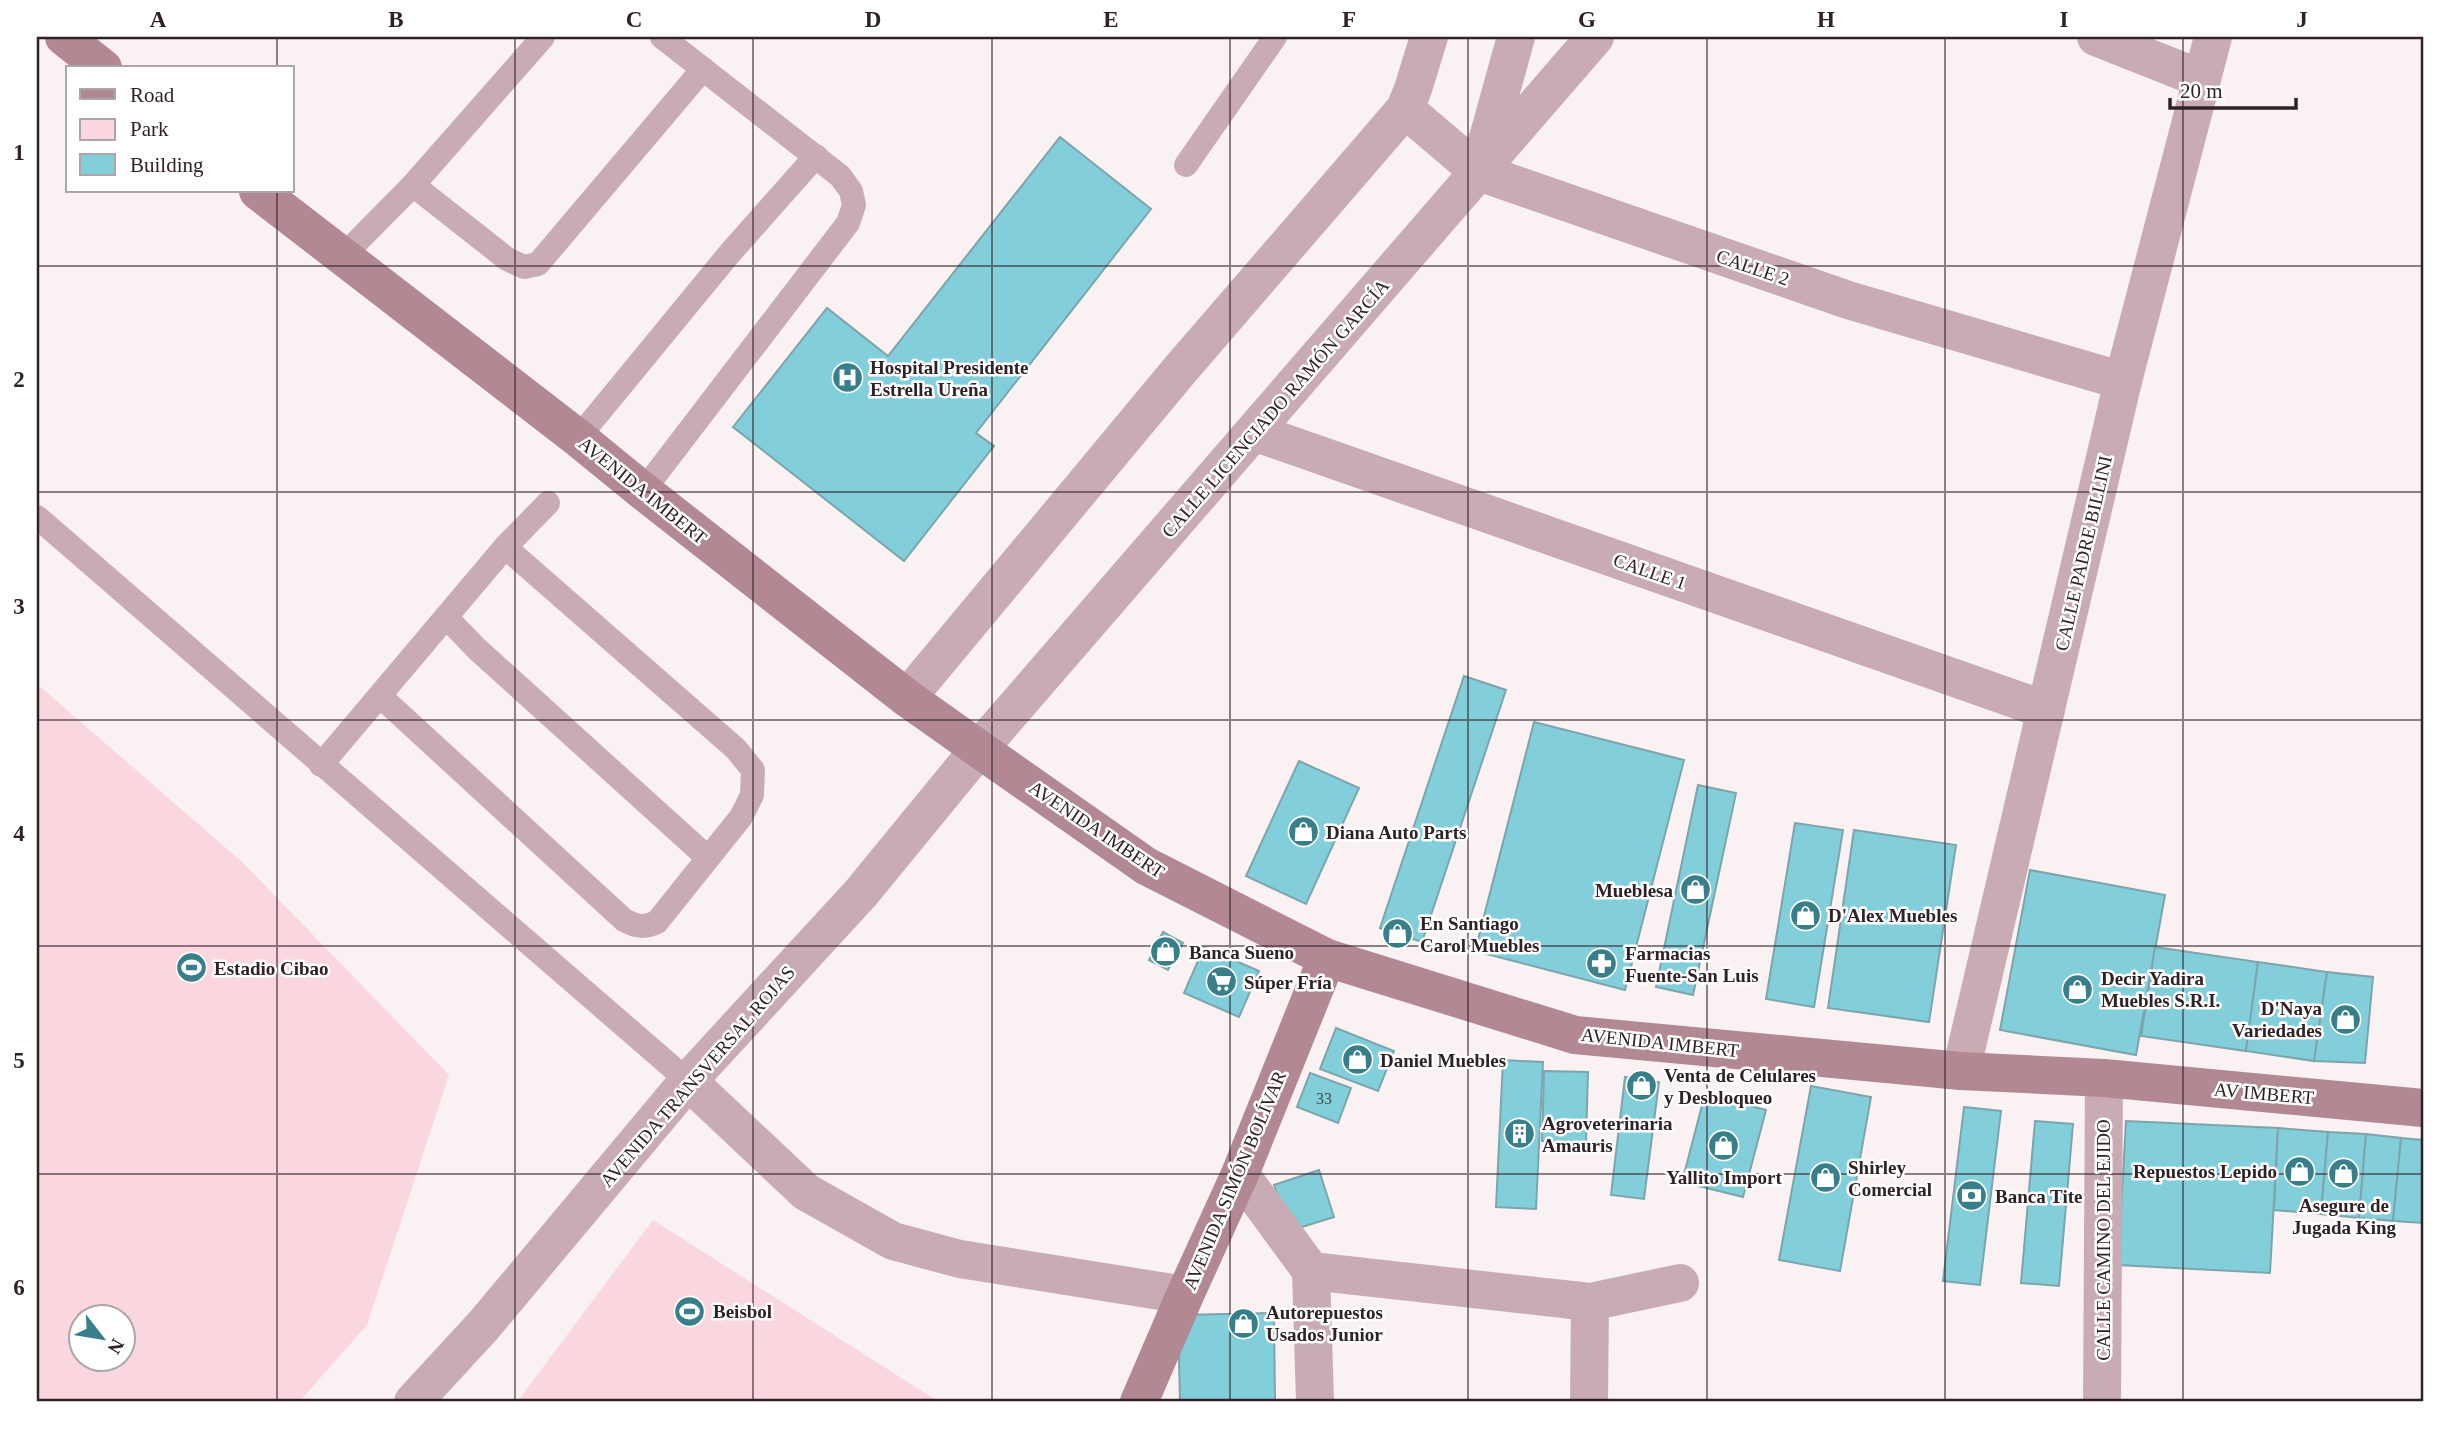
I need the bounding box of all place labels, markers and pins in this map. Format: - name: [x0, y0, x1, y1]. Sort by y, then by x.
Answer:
- place label: Hospital Presidente Estrella Ureña: [870, 357, 1029, 400]
- hospital icon: Hospital Presidente Estrella Ureña: [830, 361, 864, 395]
- shop icon: Diana Auto Parts: [1286, 815, 1320, 849]
- place label: Diana Auto Parts: [1326, 822, 1466, 843]
- shop icon: Mueblesa: [1679, 873, 1713, 907]
- place label: Mueblesa: [1595, 880, 1673, 901]
- shop icon: D'Alex Muebles: [1788, 898, 1822, 932]
- place label: D'Alex Muebles: [1828, 905, 1957, 926]
- place label: En Santiago Carol Muebles: [1420, 913, 1539, 956]
- shop icon: En Santiago Carol Muebles: [1380, 917, 1414, 951]
- shop icon: Banca Sueno: [1149, 935, 1183, 969]
- place label: Banca Sueno: [1189, 942, 1294, 963]
- place label: Farmacias Fuente-San Luis: [1625, 943, 1759, 986]
- pharmacy icon: Farmacias Fuente-San Luis: [1585, 947, 1619, 981]
- sports icon: Estadio Cibao: [174, 951, 208, 985]
- place label: Estadio Cibao: [214, 958, 329, 979]
- supermarket icon: Súper Fría: [1204, 965, 1238, 999]
- place label: Decir Yadira Muebles S.R.I.: [2101, 968, 2220, 1011]
- place label: Súper Fría: [1244, 972, 1332, 993]
- shop icon: Decir Yadira Muebles S.R.I.: [2061, 972, 2095, 1006]
- place label: D'Naya Variedades: [2232, 998, 2322, 1041]
- shop icon: D'Naya Variedades: [2328, 1002, 2362, 1036]
- shop icon: Daniel Muebles: [1340, 1043, 1374, 1077]
- place label: Daniel Muebles: [1380, 1050, 1506, 1071]
- place label: Venta de Celulares y Desbloqueo: [1664, 1065, 1816, 1108]
- shop icon: Venta de Celulares y Desbloqueo: [1624, 1069, 1658, 1103]
- place label: Agroveterinaria Amauris: [1542, 1113, 1673, 1156]
- building icon: Agroveterinaria Amauris: [1502, 1117, 1536, 1151]
- shop icon: Yallito Import: [1707, 1129, 1741, 1163]
- shop icon: Repuestos Lepido: [2283, 1154, 2317, 1188]
- place label: Shirley Comercial: [1848, 1157, 1932, 1200]
- shop icon: Asegure de Jugada King: [2327, 1157, 2361, 1191]
- shop icon: Shirley Comercial: [1808, 1161, 1842, 1195]
- place label: Repuestos Lepido: [2133, 1161, 2277, 1182]
- place label: Yallito Import: [1666, 1167, 1782, 1188]
- bank icon: Banca Tite: [1955, 1179, 1989, 1213]
- place label: Banca Tite: [1995, 1186, 2082, 1207]
- place label: Asegure de Jugada King: [2292, 1195, 2397, 1238]
- sports icon: Beisbol: [673, 1294, 707, 1328]
- place label: Beisbol: [713, 1301, 772, 1322]
- place label: Autorepuestos Usados Junior: [1266, 1302, 1383, 1345]
- shop icon: Autorepuestos Usados Junior: [1226, 1306, 1260, 1340]

